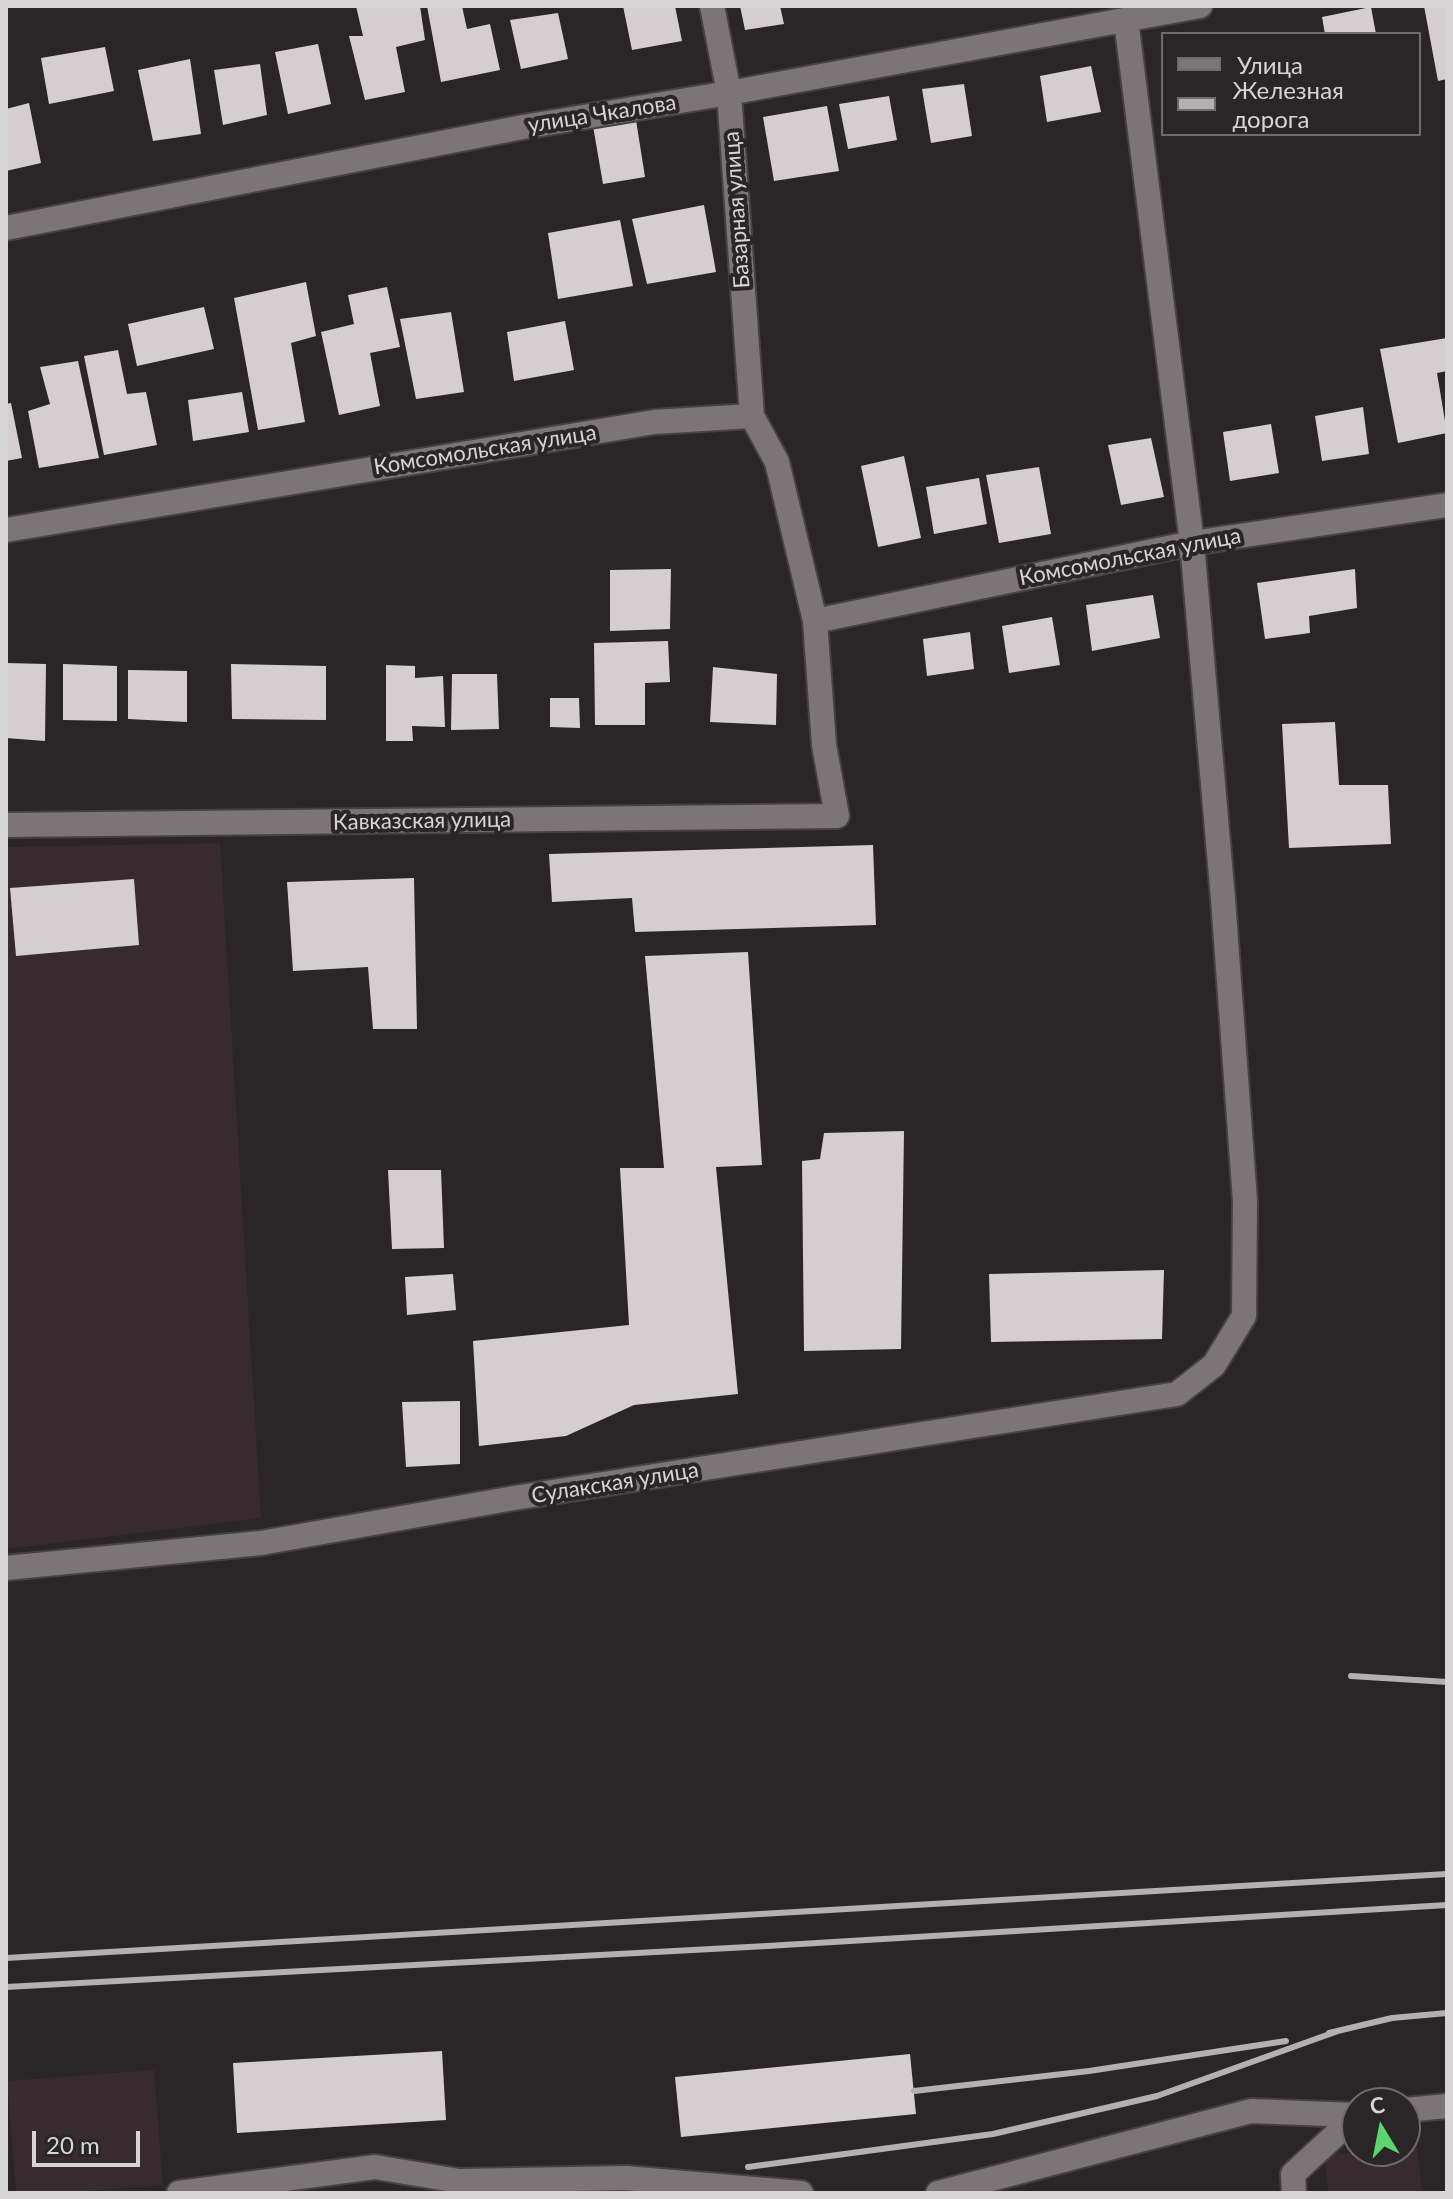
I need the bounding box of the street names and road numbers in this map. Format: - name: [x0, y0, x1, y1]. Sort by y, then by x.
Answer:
- street label: улица Чкалова: [526, 89, 678, 139]
- street label: Базарная улица: [718, 131, 756, 289]
- street label: Комсомольская улица: [372, 419, 598, 481]
- street label: Комсомольская улица: [1017, 523, 1243, 591]
- street label: Кавказская улица: [333, 806, 511, 836]
- street label: Сулакская улица: [530, 1457, 700, 1509]

